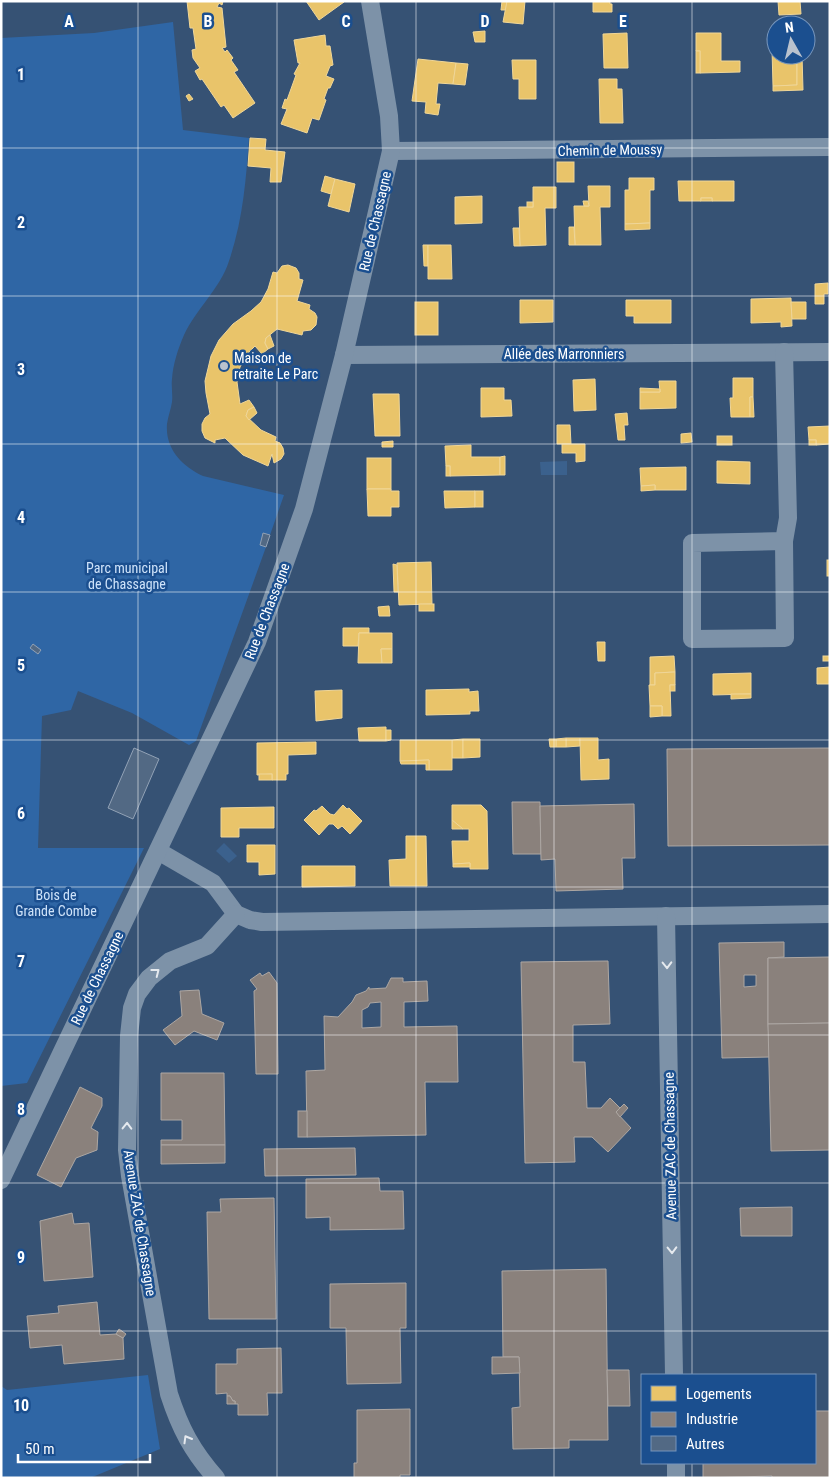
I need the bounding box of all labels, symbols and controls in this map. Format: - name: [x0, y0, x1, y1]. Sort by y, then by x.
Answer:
- text: A: [64, 12, 74, 31]
- text: B: [204, 12, 213, 31]
- text: C: [341, 12, 351, 31]
- text: D: [480, 12, 490, 31]
- text: E: [619, 12, 627, 31]
- north arrow: [766, 15, 816, 65]
- text: N: [784, 19, 795, 36]
- text: 1: [17, 65, 25, 84]
- street label: Chemin de Moussy: [558, 141, 663, 159]
- street label: Rue de Chassagne: [356, 169, 394, 272]
- text: 2: [17, 213, 25, 232]
- street label: Allée des Marronniers: [504, 346, 624, 362]
- place label: Maison de retraite Le Parc: [234, 350, 318, 382]
- text: 3: [17, 360, 25, 379]
- marker: Maison de retraite Le Parc: [218, 360, 230, 372]
- text: 4: [17, 508, 25, 527]
- park label: Parc municipal de Chassagne: [86, 560, 168, 592]
- street label: Rue de Chassagne: [241, 560, 293, 661]
- text: 5: [17, 656, 25, 675]
- text: 6: [17, 804, 25, 823]
- park label: Bois de Grande Combe: [15, 887, 97, 919]
- street label: Rue de Chassagne: [67, 928, 127, 1027]
- text: 7: [17, 952, 25, 971]
- one-way arrow: [662, 962, 672, 969]
- one-way arrow: [150, 970, 159, 978]
- street label: Avenue ZAC de Chassagne: [661, 1071, 679, 1220]
- text: 8: [17, 1100, 25, 1119]
- one-way arrow: [122, 1122, 132, 1130]
- street label: Avenue ZAC de Chassagne: [121, 1149, 160, 1298]
- one-way arrow: [667, 1246, 677, 1254]
- text: 9: [17, 1248, 25, 1267]
- legend: [641, 1374, 816, 1464]
- text: Logements: [686, 1385, 752, 1403]
- text: 10: [13, 1396, 29, 1415]
- text: Industrie: [686, 1410, 738, 1428]
- scale bar: [18, 1432, 150, 1464]
- one-way arrow: [184, 1435, 194, 1444]
- text: Autres: [686, 1435, 725, 1453]
- text: 50 m: [25, 1440, 55, 1458]

